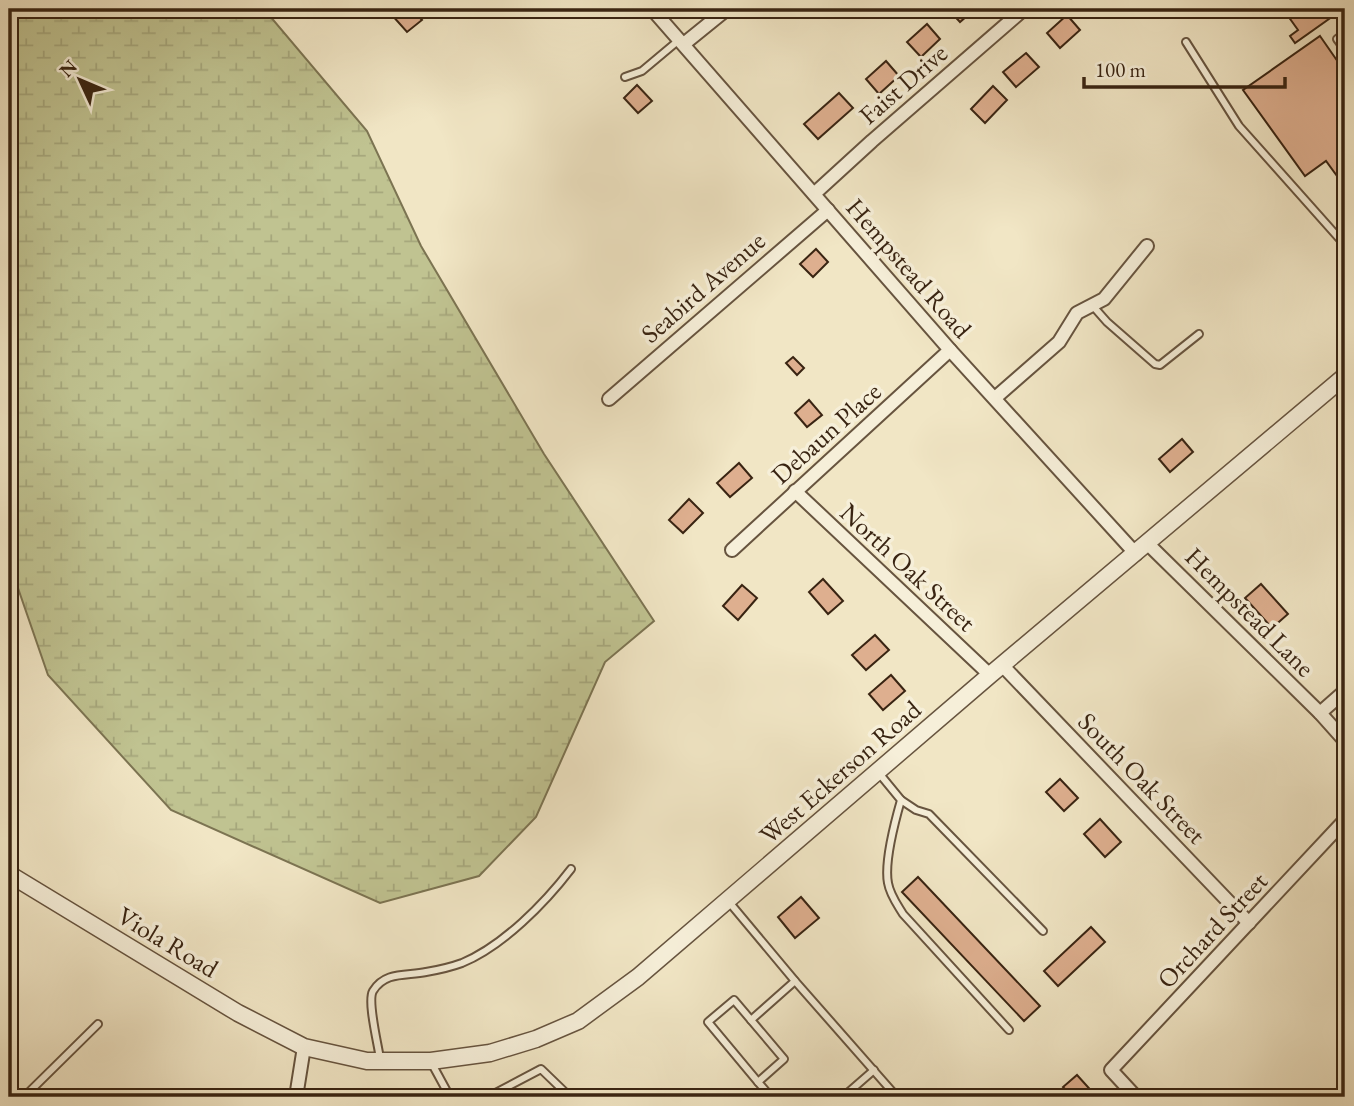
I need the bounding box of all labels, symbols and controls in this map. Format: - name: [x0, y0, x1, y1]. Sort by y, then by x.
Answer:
- street label: Faist Drive: [852, 36, 954, 132]
- north arrow: [46, 46, 116, 116]
- scale bar: [1084, 46, 1286, 90]
- text: N: [54, 54, 83, 83]
- text: 100 m: [1095, 56, 1146, 83]
- street label: Hempstead Road: [839, 191, 980, 346]
- street label: Seabird Avenue: [634, 224, 772, 350]
- street label: Debaun Place: [764, 375, 888, 491]
- street label: North Oak Street: [833, 495, 983, 639]
- street label: Hempstead Lane: [1178, 540, 1322, 684]
- street label: West Eckerson Road: [752, 692, 929, 852]
- street label: South Oak Street: [1071, 705, 1213, 851]
- street label: Orchard Street: [1149, 865, 1275, 995]
- street label: Viola Road: [111, 899, 225, 986]

